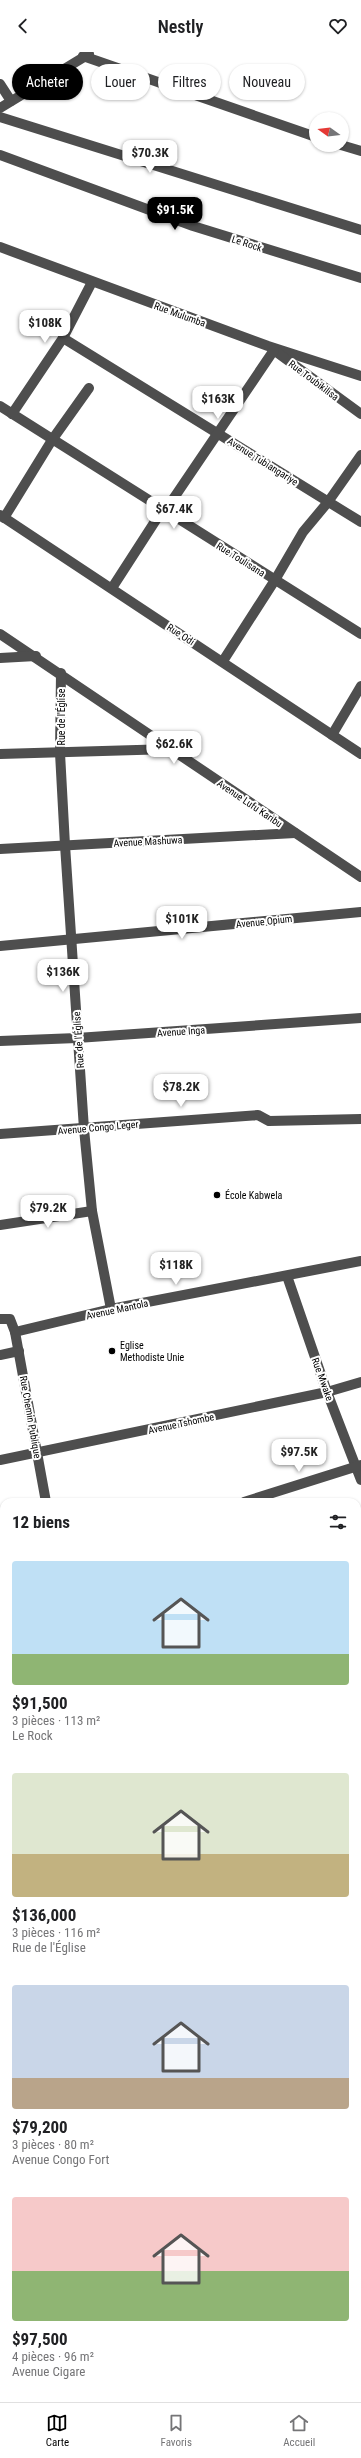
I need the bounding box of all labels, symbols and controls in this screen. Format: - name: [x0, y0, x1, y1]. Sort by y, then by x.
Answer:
- icon: back: [12, 15, 34, 37]
- icon: heart: [327, 15, 349, 37]
- text: Nestly: [158, 16, 203, 37]
- chip: Acheter: [12, 64, 83, 100]
- chip: Louer: [91, 64, 150, 100]
- chip: Filtres: [158, 64, 221, 100]
- chip: Nouveau: [229, 64, 305, 100]
- north arrow: [309, 112, 349, 152]
- map controls: [309, 112, 349, 152]
- pin: $70.3K: [117, 140, 183, 174]
- text: $70.3K: [131, 145, 169, 160]
- pin: $91.5K: [142, 197, 208, 231]
- text: $91.5K: [156, 202, 194, 217]
- street label: Le Rock: [230, 233, 264, 254]
- street label: Rue Mulumba: [153, 300, 207, 329]
- pin: $108K: [17, 310, 73, 344]
- text: $108K: [28, 315, 62, 330]
- street label: Rue Toubikilisa: [287, 358, 341, 403]
- pin: $163K: [190, 386, 246, 420]
- text: $163K: [201, 391, 235, 406]
- street label: Avenue Tubiangariye: [225, 435, 300, 488]
- pin: $67.4K: [141, 496, 207, 530]
- text: $67.4K: [155, 501, 193, 516]
- street label: Rue Toulisana: [214, 540, 267, 579]
- street label: Rue Odi: [165, 622, 196, 647]
- street label: Rue de l'Église: [55, 688, 67, 745]
- pin: $62.6K: [141, 731, 207, 765]
- text: $62.6K: [155, 736, 193, 751]
- street label: Avenue Lufu Karibu: [215, 778, 284, 829]
- street label: Avenue Mashuwa: [113, 834, 183, 849]
- pin: $101K: [154, 906, 210, 940]
- text: $101K: [165, 911, 199, 926]
- street label: Avenue Opium: [235, 913, 293, 930]
- pin: $136K: [35, 959, 91, 993]
- text: $136K: [46, 964, 80, 979]
- street label: Rue de l'Église: [70, 1011, 86, 1069]
- street label: Avenue Inga: [157, 1024, 206, 1039]
- pin: $78.2K: [148, 1074, 214, 1108]
- text: $78.2K: [162, 1079, 200, 1094]
- street label: Avenue Congo Leger: [57, 1118, 139, 1137]
- place label: École Kabwela: [225, 1189, 282, 1201]
- marker: École Kabwela: [212, 1190, 222, 1200]
- pin: $79.2K: [15, 1195, 81, 1229]
- text: $79.2K: [29, 1200, 67, 1215]
- pin: $118K: [148, 1252, 204, 1286]
- text: $118K: [159, 1257, 193, 1272]
- street label: Avenue Mantola: [85, 1297, 149, 1321]
- place label: Eglise Methodiste Unie: [120, 1340, 185, 1363]
- marker: Eglise Methodiste Unie: [107, 1346, 117, 1356]
- street label: Rue Mwake: [310, 1356, 336, 1403]
- street label: Rue Chemin Publique: [18, 1375, 43, 1460]
- street label: Avenue Tshombe: [147, 1411, 215, 1436]
- pin: $97.5K: [266, 1439, 332, 1473]
- text: $97.5K: [280, 1444, 318, 1459]
- icon: filters: [327, 1511, 349, 1533]
- text: 12 biens: [12, 1512, 70, 1532]
- icon: home: [145, 1587, 217, 1659]
- text: $91,500: [12, 1693, 68, 1713]
- text: 3 pièces · 113 m²: [12, 1713, 100, 1728]
- text: Le Rock: [12, 1728, 53, 1743]
- icon: home: [145, 1799, 217, 1871]
- text: $136,000: [12, 1905, 76, 1925]
- text: 3 pièces · 116 m²: [12, 1925, 100, 1940]
- text: Rue de l'Église: [12, 1940, 86, 1955]
- icon: home: [145, 2011, 217, 2083]
- text: $79,200: [12, 2117, 68, 2137]
- text: 3 pièces · 80 m²: [12, 2137, 94, 2152]
- text: Avenue Congo Fort: [12, 2152, 109, 2167]
- icon: home: [145, 2223, 217, 2295]
- text: $97,500: [12, 2329, 68, 2349]
- text: 4 pièces · 96 m²: [12, 2349, 94, 2364]
- text: Avenue Cigare: [12, 2364, 85, 2379]
- tab: Carte: [46, 2412, 69, 2449]
- tab: Favoris: [161, 2412, 192, 2449]
- tab: Accueil: [283, 2412, 315, 2449]

